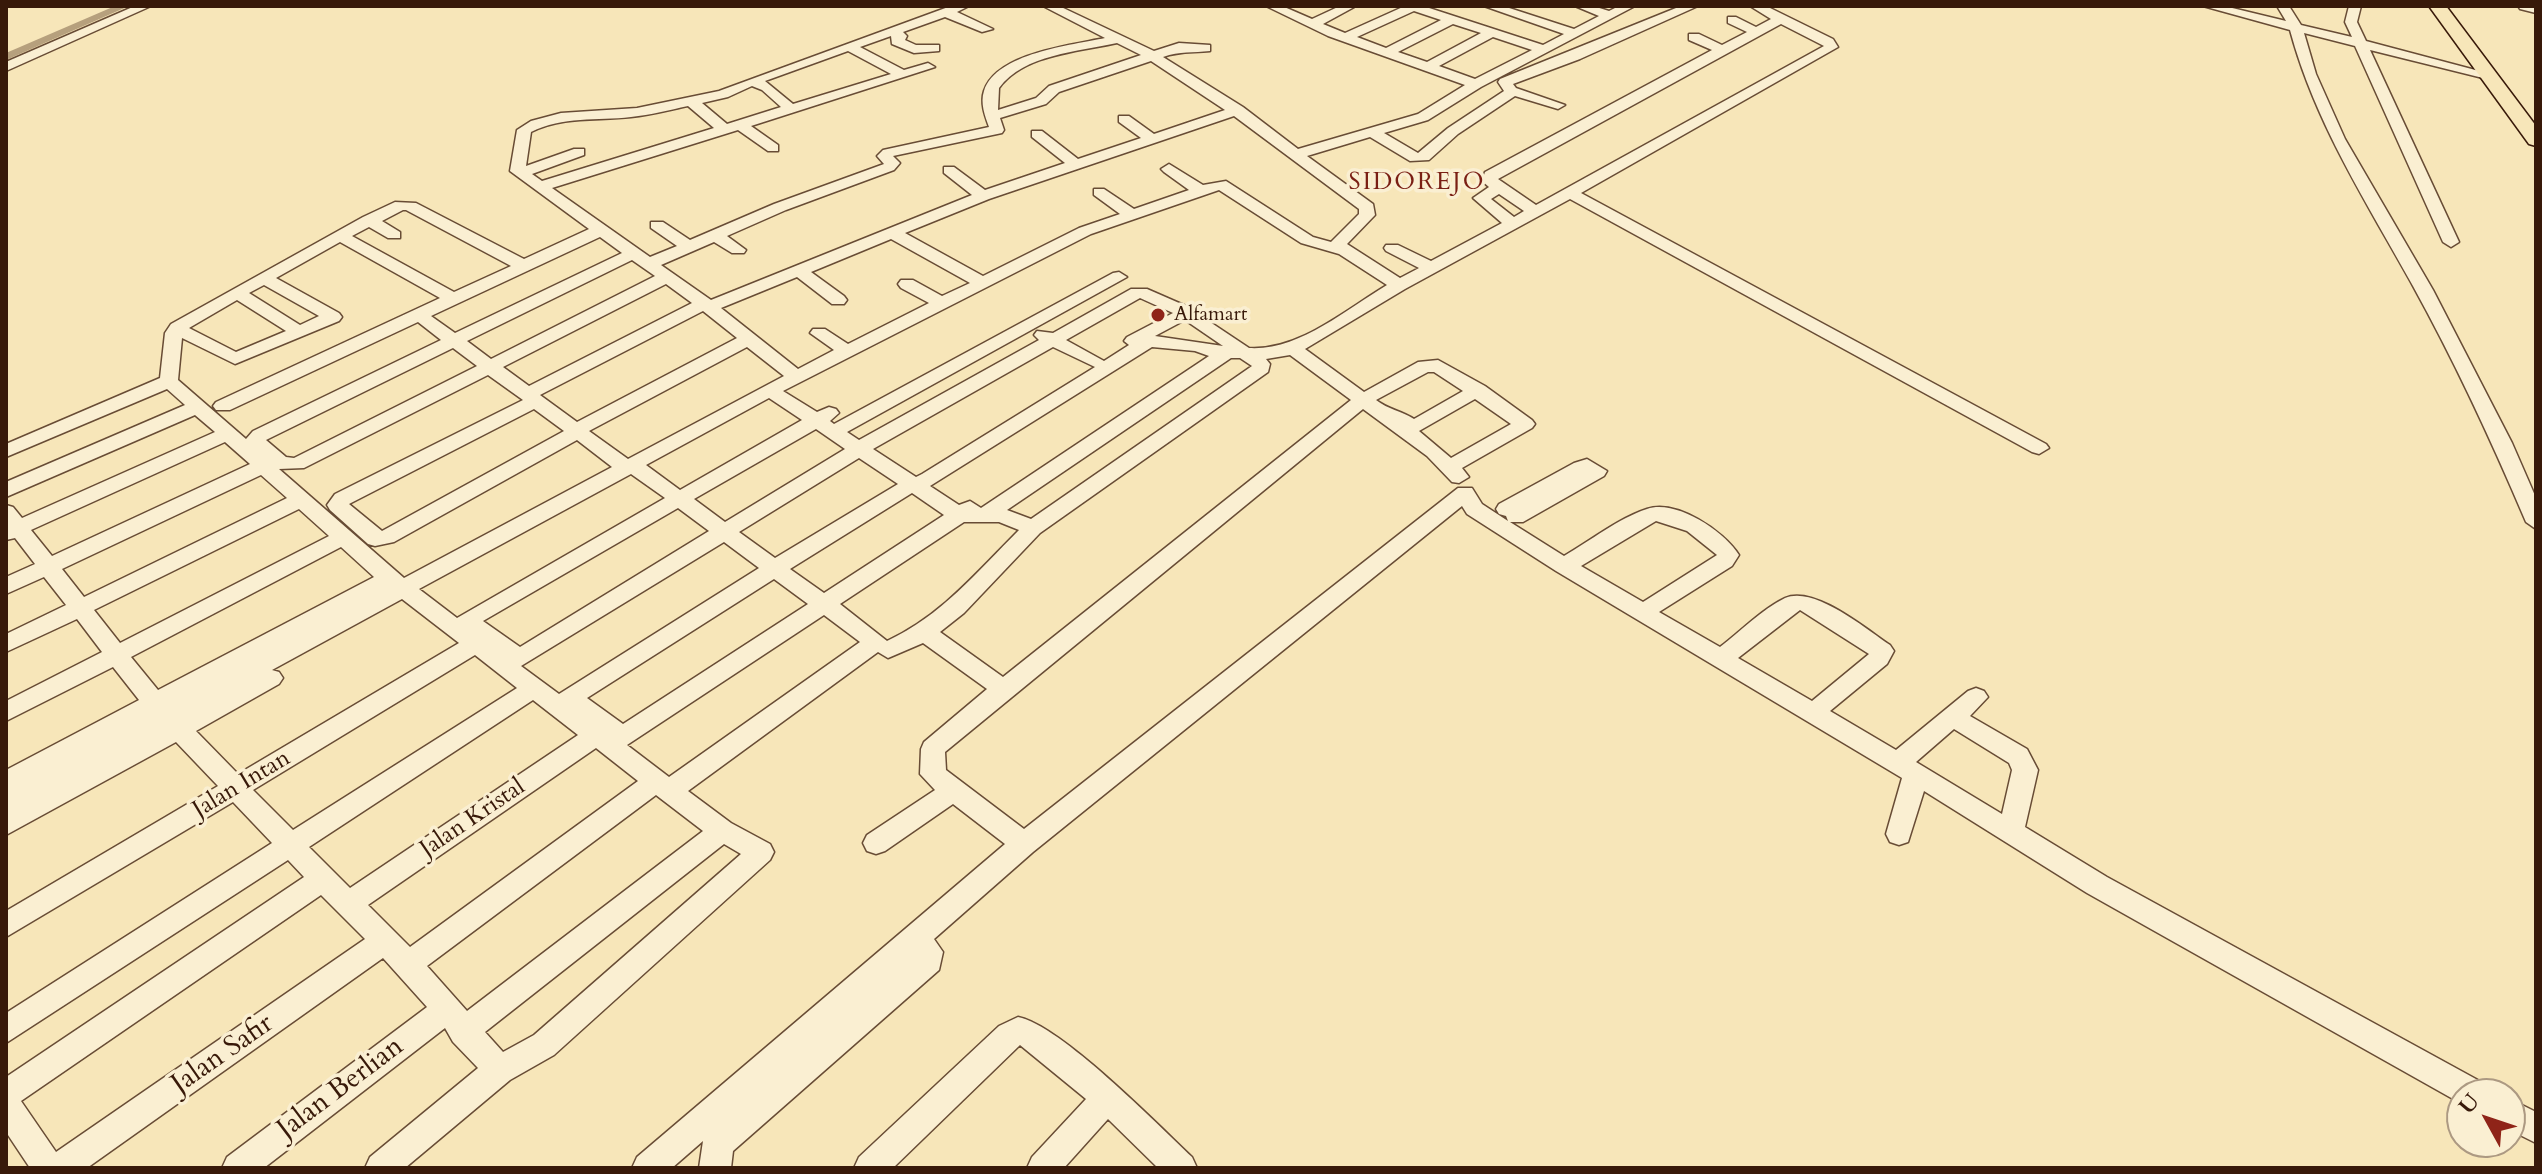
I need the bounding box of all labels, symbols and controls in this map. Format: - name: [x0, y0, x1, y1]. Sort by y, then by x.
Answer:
- district label: SIDOREJO: [1349, 169, 1485, 197]
- place label: Alfamart: [1174, 303, 1247, 327]
- marker: Alfamart: [1149, 306, 1167, 324]
- street label: Jalan Intan: [188, 745, 296, 825]
- street label: Jalan Kristal: [415, 773, 531, 865]
- street label: Jalan Safir: [166, 1008, 280, 1102]
- street label: Jalan Berlian: [271, 1031, 411, 1147]
- north arrow: [2446, 1078, 2526, 1158]
- text: U: [2452, 1087, 2486, 1120]

